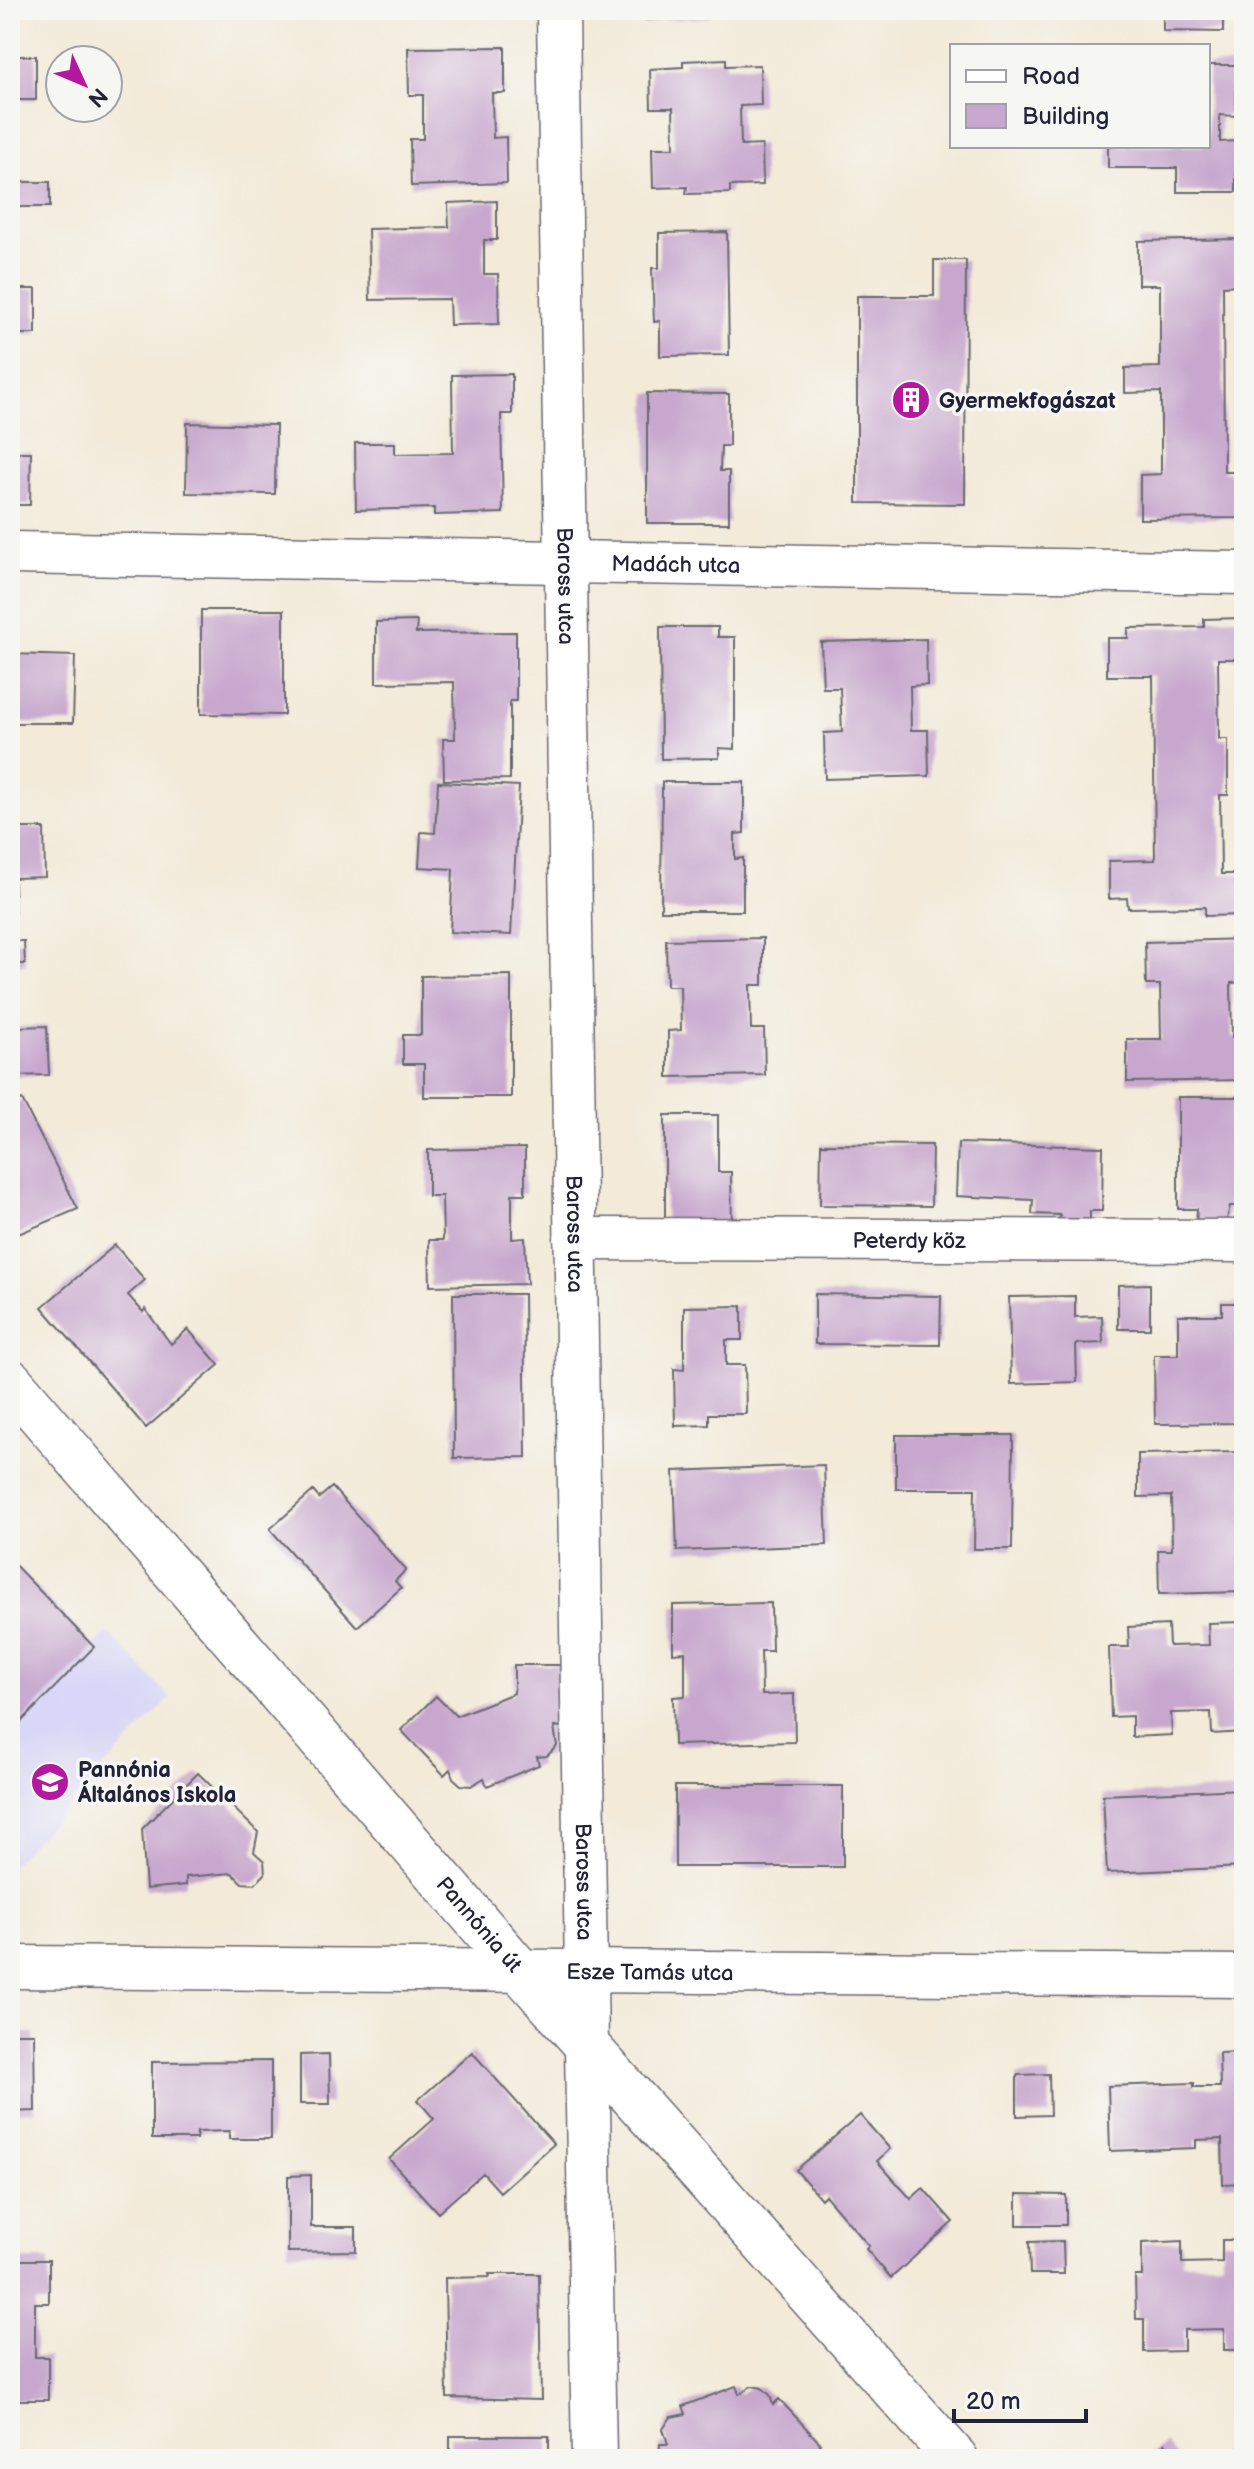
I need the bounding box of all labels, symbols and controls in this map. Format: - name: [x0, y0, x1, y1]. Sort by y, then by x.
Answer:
- north arrow: [44, 44, 124, 124]
- legend: [950, 44, 1210, 148]
- text: Road: [1022, 62, 1080, 91]
- text: N: [82, 82, 113, 112]
- text: Building: [1022, 102, 1109, 131]
- building icon: Gyermekfogászat: [890, 379, 932, 421]
- place label: Gyermekfogászat: [939, 388, 1116, 415]
- street label: Baross utca: [550, 527, 579, 645]
- street label: Madách utca: [611, 551, 741, 580]
- street label: Baross utca: [560, 1175, 588, 1293]
- street label: Peterdy köz: [852, 1228, 966, 1255]
- place label: Pannónia Általános Iskola: [77, 1757, 236, 1809]
- school or university icon: Pannónia Általános Iskola: [29, 1761, 71, 1803]
- street label: Baross utca: [569, 1823, 597, 1941]
- street label: Pannónia út: [430, 1872, 527, 1978]
- street label: Esze Tamás utca: [566, 1959, 734, 1987]
- scale bar: [954, 2373, 1086, 2423]
- text: 20 m: [966, 2387, 1021, 2416]

